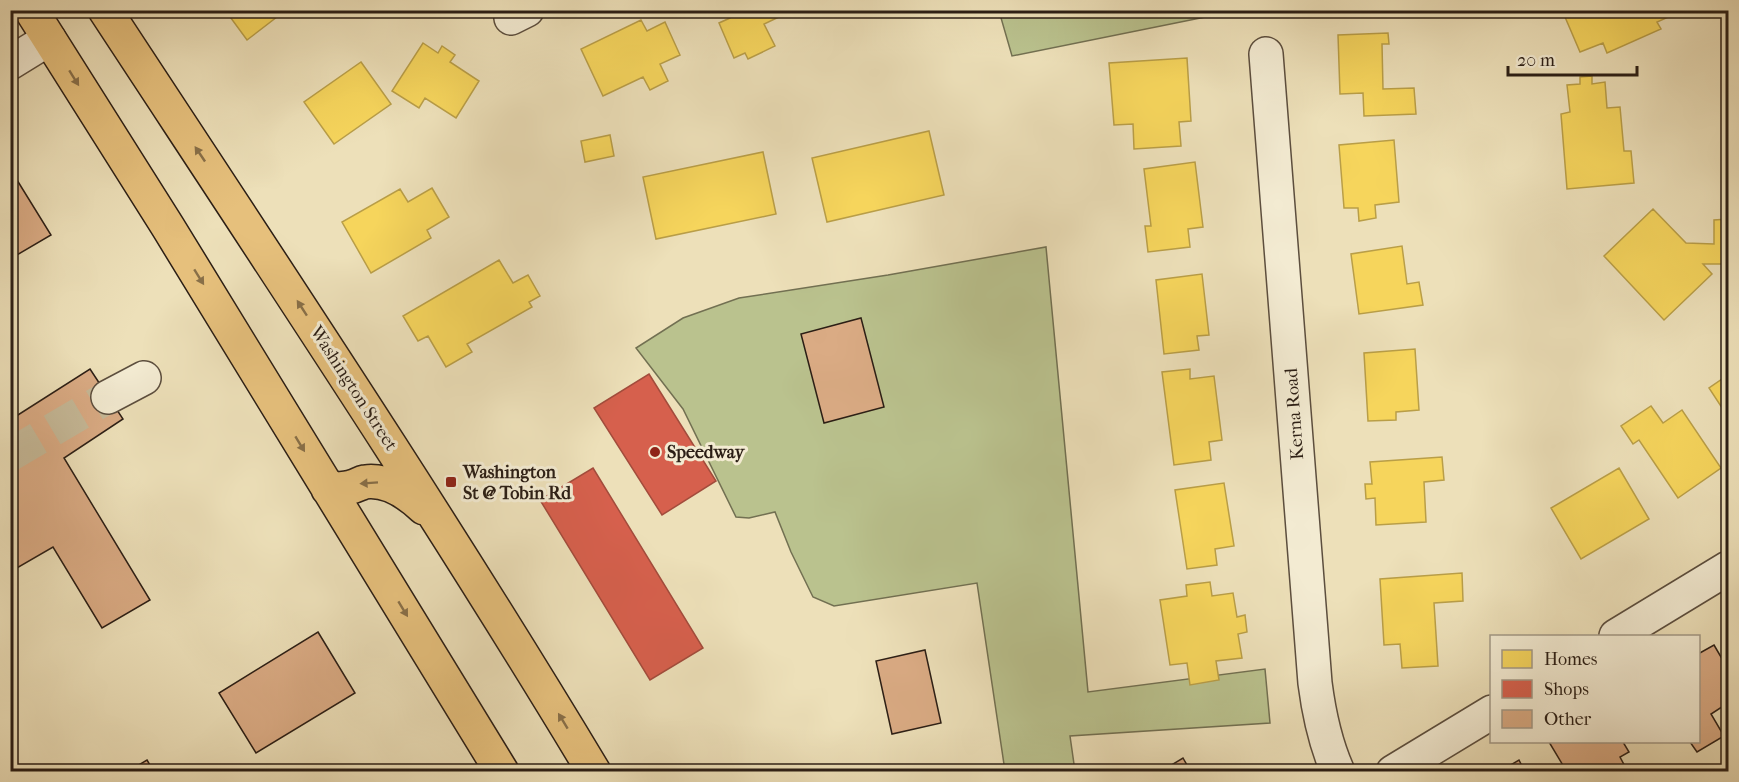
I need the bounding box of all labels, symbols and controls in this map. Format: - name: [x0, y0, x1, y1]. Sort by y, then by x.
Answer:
- scale bar: [1508, 39, 1637, 77]
- text: 20 m: [1517, 50, 1555, 71]
- one-way arrow: [68, 70, 79, 86]
- one-way arrow: [195, 146, 206, 162]
- one-way arrow: [193, 269, 204, 285]
- one-way arrow: [297, 300, 308, 316]
- street label: Washington Street: [305, 321, 402, 455]
- street label: Kerna Road: [1281, 367, 1308, 461]
- one-way arrow: [295, 436, 306, 452]
- place label: Speedway: [667, 442, 746, 463]
- marker: Speedway: [648, 445, 662, 459]
- place label: Washington St @ Tobin Rd: [462, 462, 572, 504]
- marker: Washington St @ Tobin Rd: [444, 475, 458, 489]
- one-way arrow: [360, 479, 379, 488]
- one-way arrow: [397, 601, 408, 617]
- legend: [1490, 635, 1700, 743]
- text: Homes: [1544, 649, 1598, 670]
- text: Shops: [1544, 679, 1589, 700]
- text: Other: [1544, 709, 1592, 730]
- one-way arrow: [558, 713, 569, 729]

